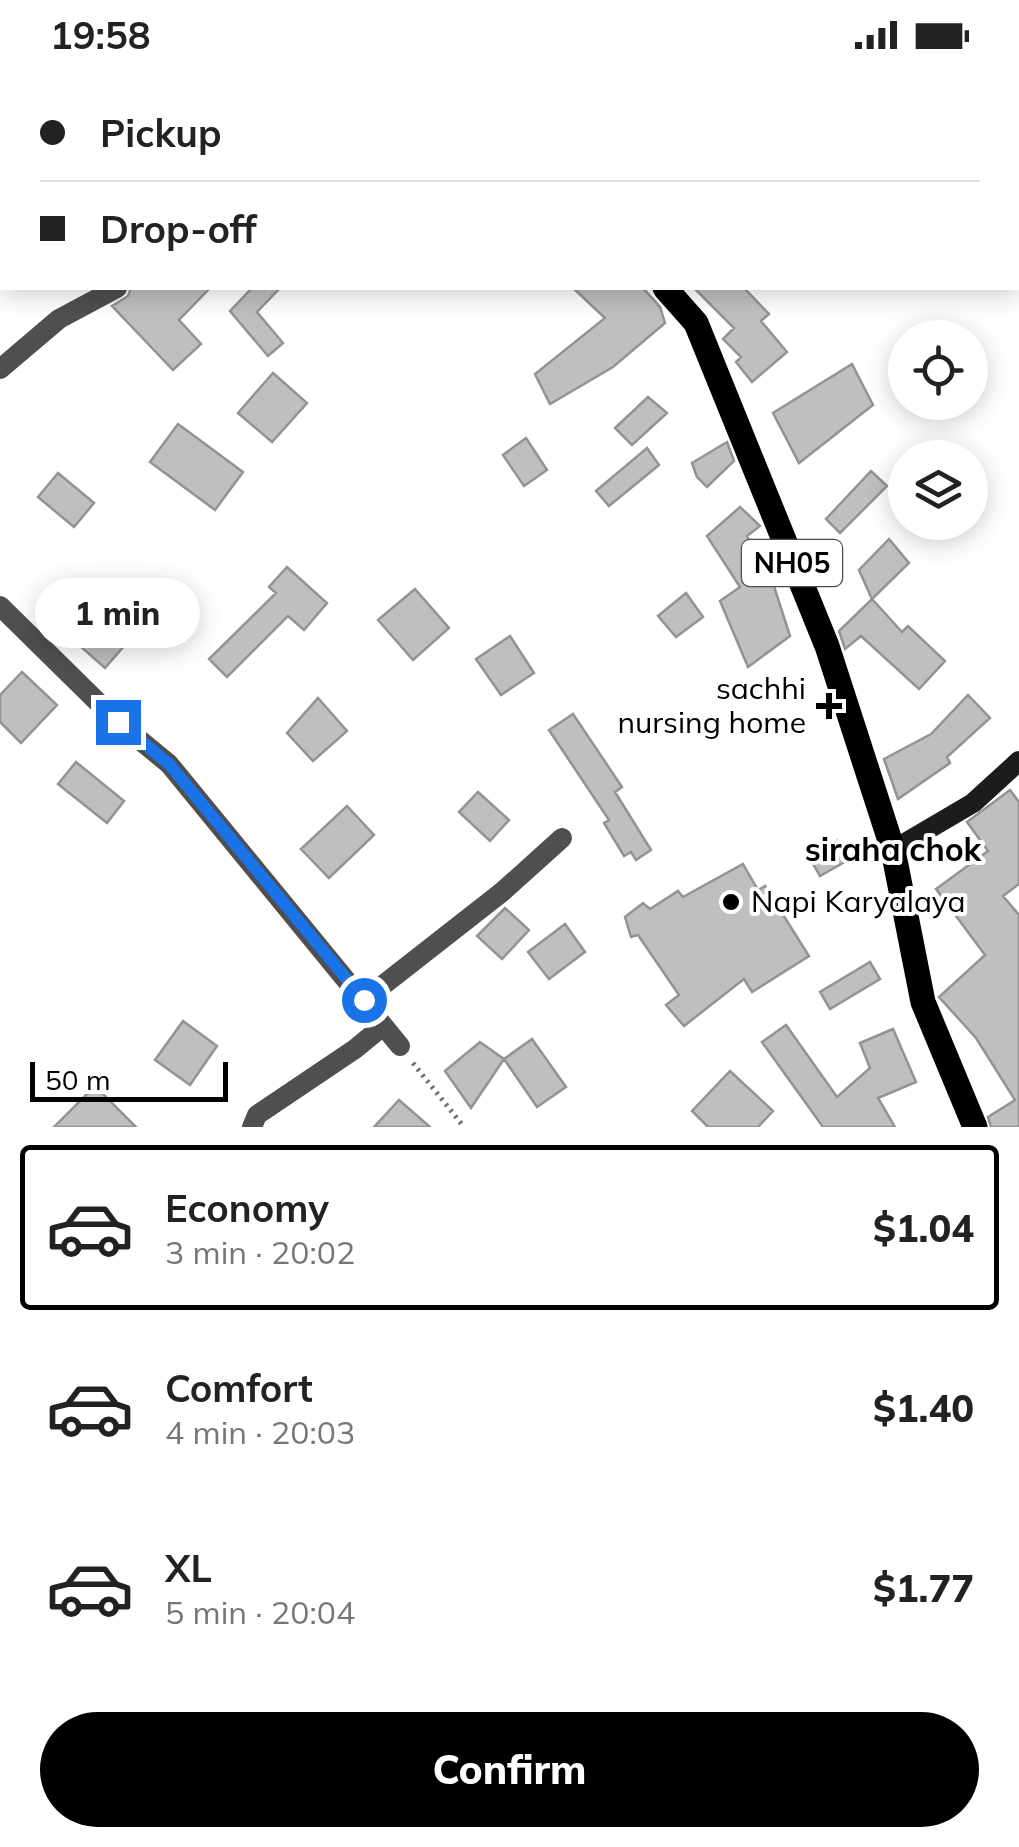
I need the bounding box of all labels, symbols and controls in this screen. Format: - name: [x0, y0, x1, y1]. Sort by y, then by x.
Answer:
- text: 19:58: [50, 11, 151, 59]
- text: Pickup: [100, 109, 222, 157]
- text: Drop-off: [100, 205, 257, 253]
- map controls: [888, 320, 988, 540]
- button: locate: [888, 320, 988, 420]
- button: layers: [888, 440, 988, 540]
- road number: NH05: [742, 540, 842, 586]
- callout: 1 min: [36, 577, 200, 647]
- text: 1 min: [75, 593, 160, 633]
- place label: sachhi nursing home: [617, 669, 806, 741]
- marker: sachhi nursing home: [816, 693, 842, 719]
- route end: [96, 700, 141, 745]
- district label: siraha chok: [805, 829, 983, 869]
- place label: Napi Karyalaya: [751, 882, 965, 920]
- marker: Napi Karyalaya: [720, 891, 742, 913]
- route start: [342, 978, 387, 1023]
- scale bar: [30, 1057, 228, 1102]
- text: 50 m: [45, 1062, 111, 1097]
- icon: car: [45, 1183, 135, 1273]
- text: Economy: [165, 1184, 329, 1232]
- text: $1.04: [873, 1204, 974, 1252]
- text: 3 min · 20:02: [165, 1232, 355, 1272]
- icon: car: [45, 1363, 135, 1453]
- text: Comfort: [165, 1364, 313, 1412]
- text: $1.40: [873, 1384, 974, 1432]
- text: 4 min · 20:03: [165, 1412, 355, 1452]
- icon: car: [45, 1543, 135, 1633]
- text: XL: [165, 1544, 212, 1592]
- text: $1.77: [873, 1564, 974, 1612]
- text: 5 min · 20:04: [165, 1592, 355, 1632]
- button: Confirm: [40, 1712, 979, 1827]

